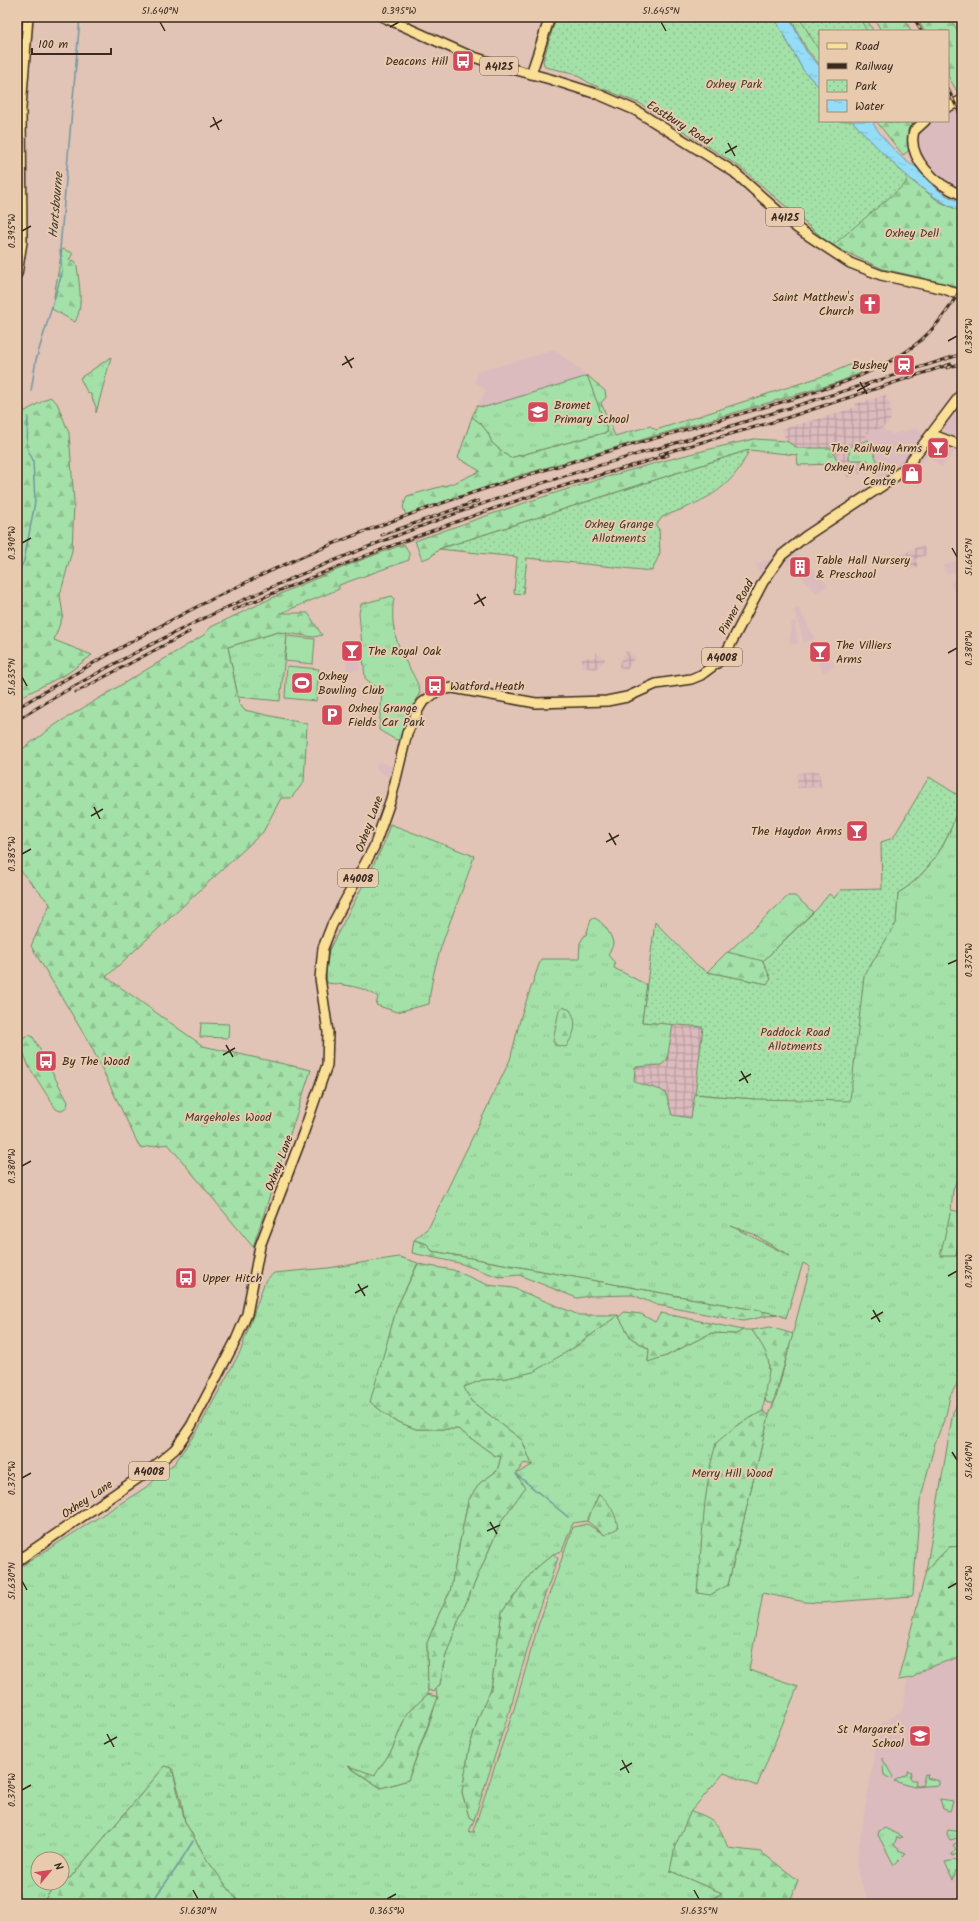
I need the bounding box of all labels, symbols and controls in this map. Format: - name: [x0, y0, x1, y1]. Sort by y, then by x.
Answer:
- text: 51.640°N: [141, 3, 179, 19]
- text: 0.395°W: [382, 3, 416, 19]
- text: 51.645°N: [642, 3, 680, 19]
- scale bar: [32, 30, 111, 56]
- legend: [819, 30, 949, 122]
- text: 100 m: [38, 35, 69, 54]
- text: Road: [855, 37, 880, 56]
- bus stop icon: Deacons Hill: [450, 48, 476, 74]
- place label: Deacons Hill: [385, 52, 448, 71]
- road number: A4125: [480, 57, 518, 75]
- text: Railway: [855, 57, 893, 76]
- park label: Oxhey Park: [706, 75, 763, 94]
- text: Park: [855, 77, 877, 96]
- street label: Eastbury Road: [643, 96, 716, 151]
- text: Water: [855, 97, 885, 116]
- water label: Hartsbourne: [43, 170, 70, 239]
- road number: A4125: [766, 208, 804, 226]
- text: 0.395°W: [4, 214, 20, 248]
- park label: Oxhey Dell: [885, 224, 939, 243]
- place label: Saint Matthew's Church: [772, 288, 854, 321]
- church icon: Saint Matthew's Church: [857, 291, 883, 317]
- text: 0.385°W: [961, 318, 977, 354]
- station icon: Bushey: [891, 352, 917, 378]
- place label: Bushey: [852, 356, 888, 375]
- place label: Bromet Primary School: [554, 396, 629, 429]
- school or university icon: Bromet Primary School: [525, 399, 551, 425]
- bar icon: The Railway Arms: [925, 435, 951, 461]
- place label: The Railway Arms: [830, 439, 922, 458]
- place label: Oxhey Angling Centre: [824, 458, 897, 491]
- shop icon: Oxhey Angling Centre: [899, 461, 925, 487]
- park label: Oxhey Grange Allotments: [584, 515, 654, 548]
- text: 0.390°W: [4, 526, 20, 560]
- text: 51.645°N: [961, 538, 977, 576]
- place label: Table Hall Nursery & Preschool: [816, 551, 910, 584]
- building icon: Table Hall Nursery & Preschool: [787, 554, 813, 580]
- street label: Pinner Road: [714, 575, 759, 638]
- text: 0.380°W: [961, 630, 977, 666]
- place label: The Villiers Arms: [836, 636, 892, 669]
- bar icon: The Royal Oak: [339, 638, 365, 664]
- bar icon: The Villiers Arms: [807, 639, 833, 665]
- place label: The Royal Oak: [368, 642, 442, 661]
- road number: A4008: [702, 648, 742, 666]
- text: 51.635°N: [4, 658, 20, 696]
- place label: Oxhey Bowling Club: [318, 667, 385, 700]
- sports icon: Oxhey Bowling Club: [289, 670, 315, 696]
- bus stop icon: Watford Heath: [422, 673, 448, 699]
- place label: Watford Heath: [450, 677, 525, 696]
- place label: Oxhey Grange Fields Car Park: [348, 699, 425, 732]
- parking icon: Oxhey Grange Fields Car Park: [319, 702, 345, 728]
- street label: Oxhey Lane: [350, 793, 389, 855]
- bar icon: The Haydon Arms: [844, 818, 870, 844]
- place label: The Haydon Arms: [751, 822, 842, 841]
- text: 0.385°W: [4, 836, 20, 872]
- road number: A4008: [338, 869, 378, 887]
- text: 0.375°W: [961, 943, 977, 977]
- park label: Paddock Road Allotments: [760, 1023, 831, 1056]
- bus stop icon: By The Wood: [33, 1048, 59, 1074]
- place label: By The Wood: [62, 1052, 130, 1071]
- park label: Margeholes Wood: [185, 1108, 272, 1127]
- street label: Oxhey Lane: [260, 1132, 299, 1194]
- text: 0.380°W: [4, 1148, 20, 1184]
- text: 0.370°W: [961, 1254, 977, 1288]
- bus stop icon: Upper Hitch: [173, 1265, 199, 1291]
- place label: Upper Hitch: [202, 1269, 262, 1288]
- text: 51.640°N: [961, 1441, 977, 1479]
- text: 0.375°W: [4, 1461, 20, 1495]
- road number: A4008: [129, 1462, 169, 1480]
- park label: Merry Hill Wood: [691, 1464, 774, 1483]
- street label: Oxhey Lane: [58, 1475, 117, 1524]
- text: 51.630°N: [4, 1562, 20, 1600]
- text: 0.365°W: [961, 1565, 977, 1601]
- place label: St Margaret's School: [837, 1720, 904, 1753]
- school or university icon: St Margaret's School: [907, 1723, 933, 1749]
- text: 0.370°W: [4, 1773, 20, 1807]
- north arrow: [30, 1851, 70, 1891]
- text: N: [48, 1859, 67, 1874]
- text: 51.630°N: [179, 1903, 217, 1919]
- text: 0.365°W: [369, 1903, 405, 1919]
- text: 51.635°N: [680, 1903, 718, 1919]

